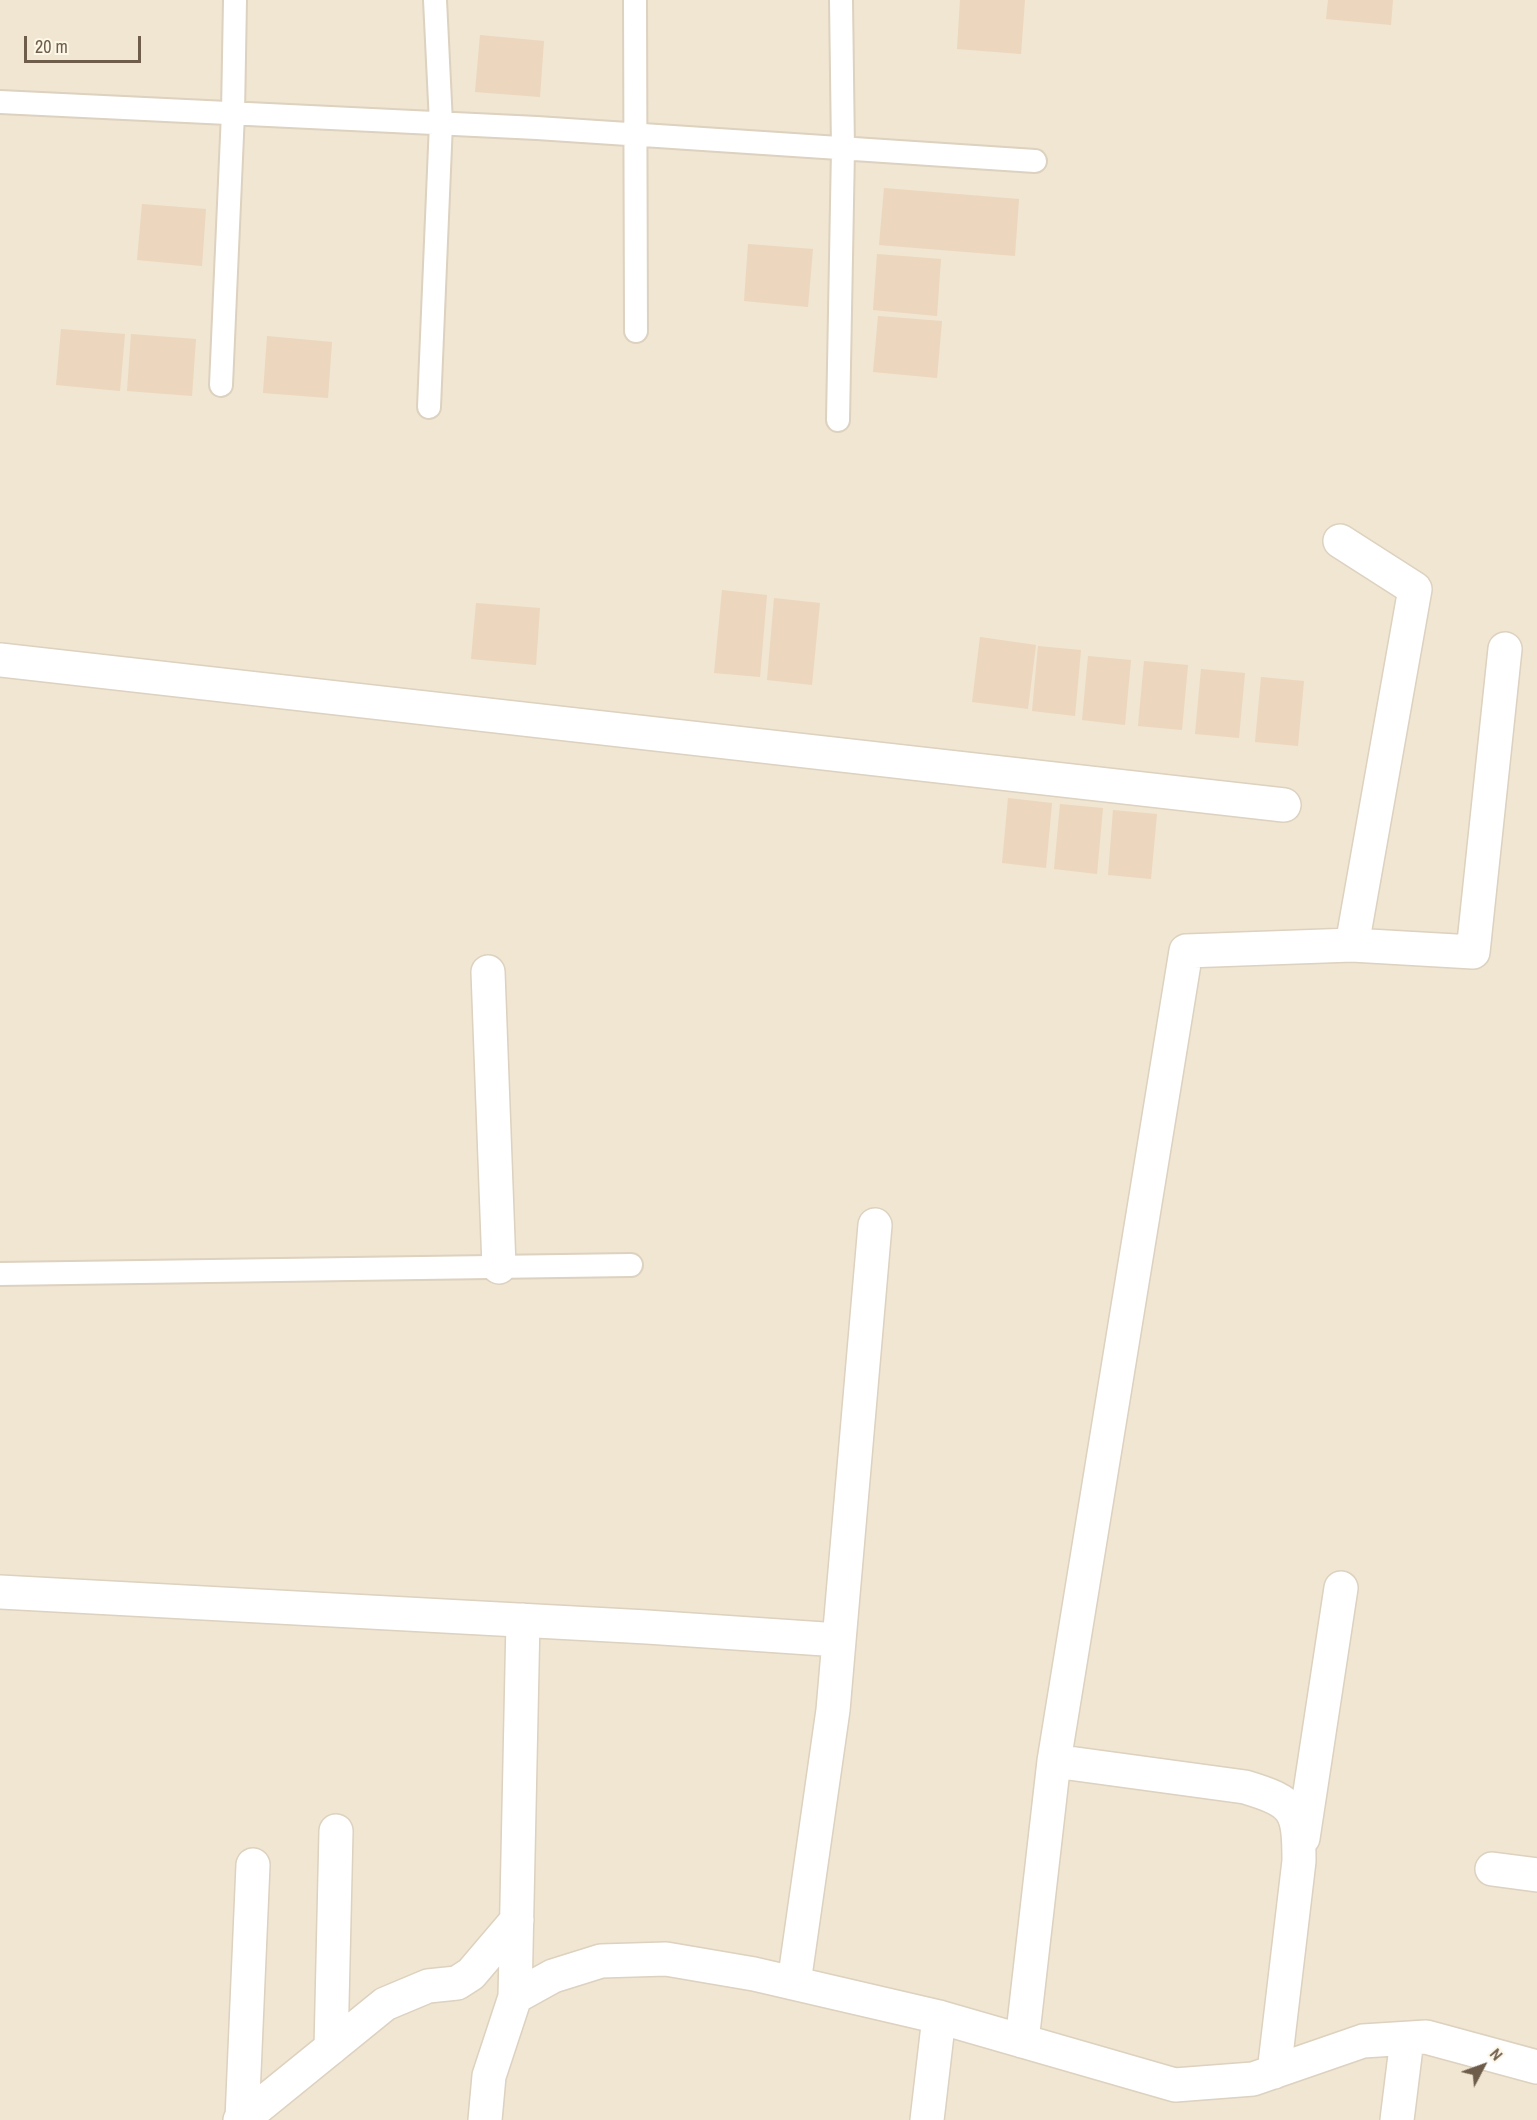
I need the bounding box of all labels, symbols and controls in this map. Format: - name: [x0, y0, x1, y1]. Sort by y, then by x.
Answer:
- scale bar: [27, 24, 144, 62]
- text: 20 m: [35, 34, 68, 59]
- north arrow: [1453, 2036, 1513, 2096]
- text: N: [1485, 2043, 1508, 2065]

